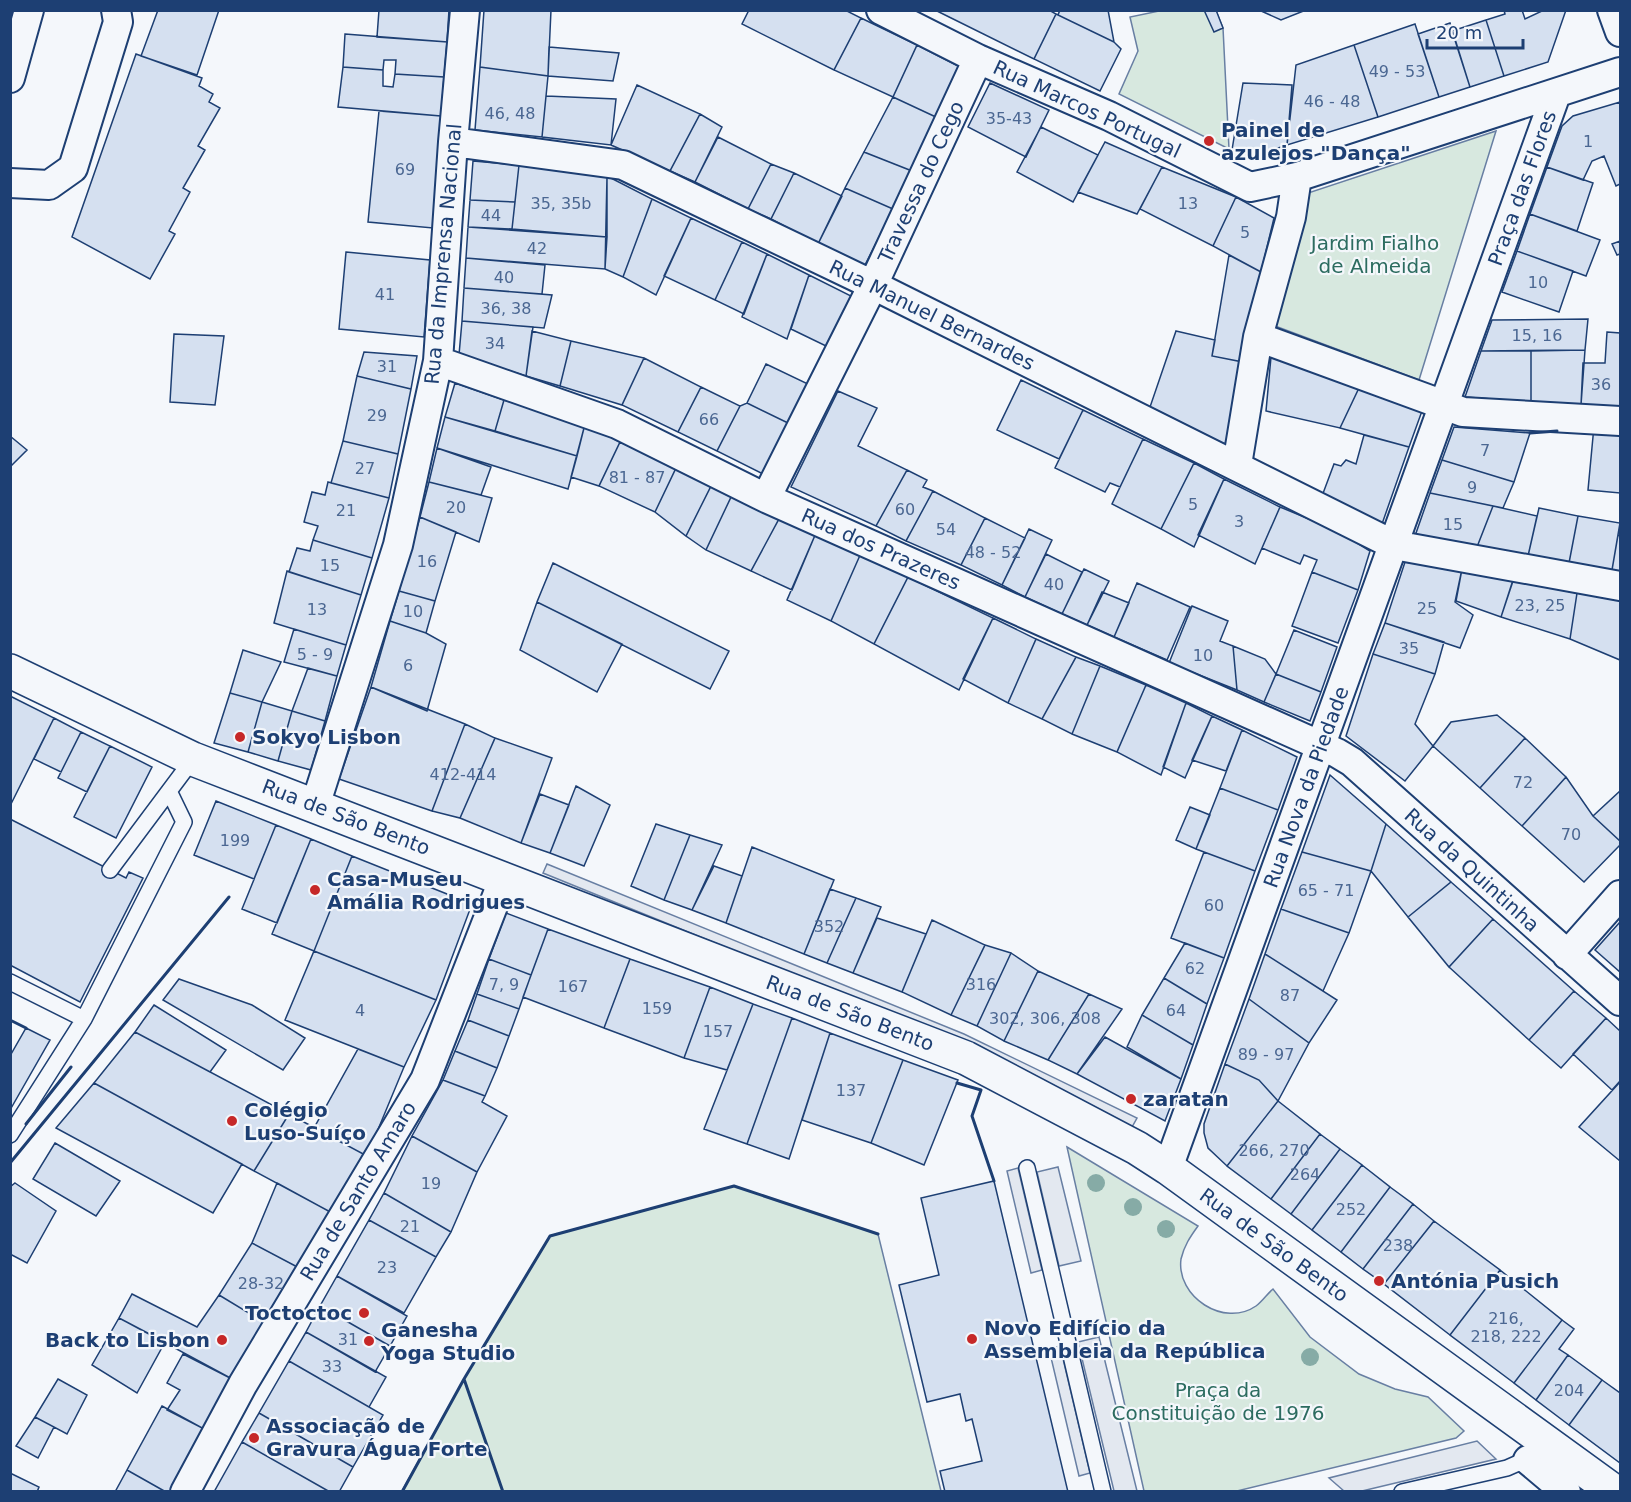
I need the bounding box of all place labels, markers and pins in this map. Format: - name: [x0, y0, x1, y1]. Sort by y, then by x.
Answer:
- place label: Painel de azulejos "Dança": [1221, 118, 1411, 165]
- marker: Painel de azulejos "Dança": [1202, 134, 1216, 148]
- place label: Sokyo Lisbon: [252, 725, 401, 749]
- marker: Sokyo Lisbon: [233, 730, 247, 744]
- place label: Casa-Museu Amália Rodrigues: [327, 867, 525, 914]
- marker: Casa-Museu Amália Rodrigues: [308, 883, 322, 897]
- place label: zaratan: [1143, 1087, 1229, 1111]
- marker: zaratan: [1124, 1092, 1138, 1106]
- place label: Colégio Luso-Suíço: [244, 1098, 366, 1145]
- marker: Colégio Luso-Suíço: [225, 1114, 239, 1128]
- place label: Antónia Pusich: [1391, 1269, 1559, 1293]
- marker: Antónia Pusich: [1372, 1274, 1386, 1288]
- place label: Toctoctoc: [245, 1301, 352, 1325]
- marker: Toctoctoc: [357, 1306, 371, 1320]
- place label: Novo Edifício da Assembleia da República: [984, 1316, 1265, 1363]
- place label: Ganesha Yoga Studio: [380, 1318, 515, 1365]
- place label: Back to Lisbon: [45, 1328, 210, 1352]
- marker: Novo Edifício da Assembleia da República: [965, 1332, 979, 1346]
- marker: Back to Lisbon: [215, 1333, 229, 1347]
- marker: Ganesha Yoga Studio: [362, 1334, 376, 1348]
- place label: Associação de Gravura Água Forte: [266, 1414, 487, 1461]
- marker: Associação de Gravura Água Forte: [247, 1431, 261, 1445]

